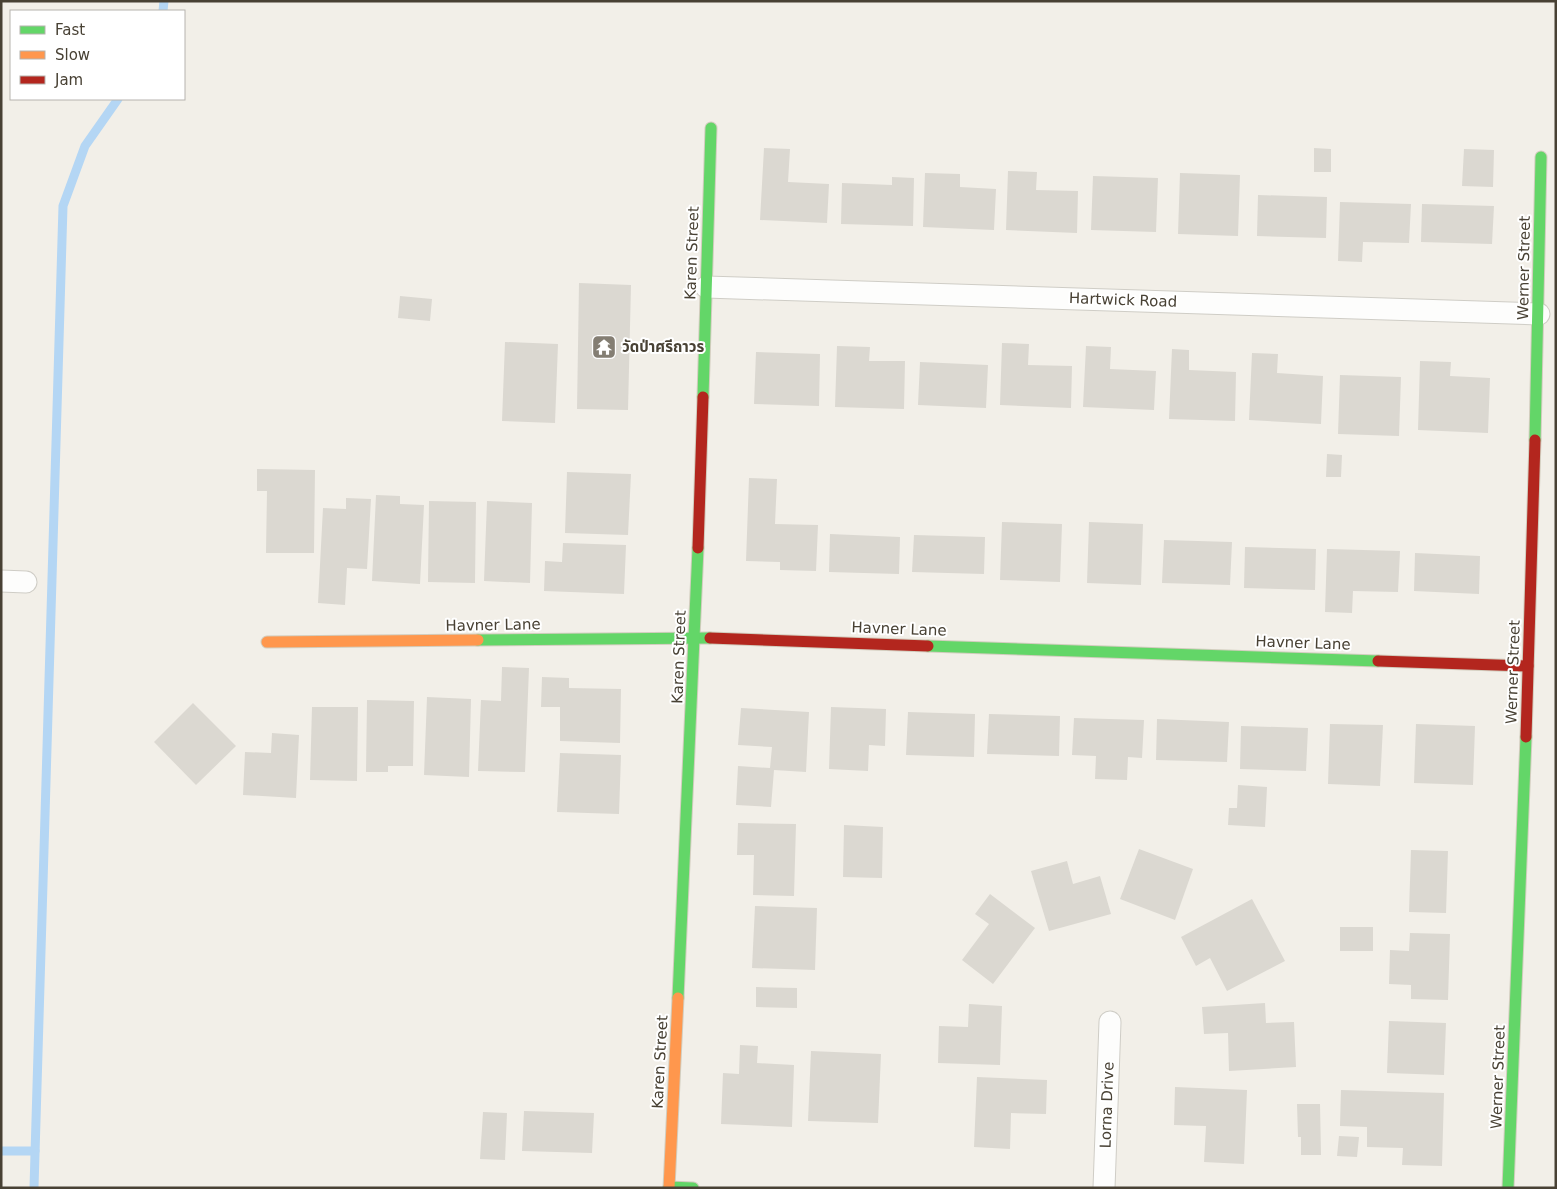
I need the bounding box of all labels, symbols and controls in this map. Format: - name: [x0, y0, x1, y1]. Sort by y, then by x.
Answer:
- legend: [10, 10, 185, 100]
- text: Fast: [55, 21, 85, 39]
- text: Slow: [55, 46, 90, 64]
- text: Jam: [54, 71, 83, 89]
- street label: Karen Street: [681, 206, 703, 300]
- street label: Werner Street: [1514, 216, 1534, 320]
- street label: Hartwick Road: [1069, 289, 1177, 311]
- temple icon: วัดป่าศรีถาวร: [591, 334, 617, 360]
- place label: วัดป่าศรีถาวร: [622, 338, 705, 356]
- street label: Karen Street: [668, 610, 690, 704]
- street label: Havner Lane: [445, 615, 541, 635]
- street label: Havner Lane: [851, 618, 947, 640]
- street label: Werner Street: [1502, 619, 1524, 724]
- street label: Havner Lane: [1255, 632, 1351, 654]
- street label: Karen Street: [649, 1015, 671, 1109]
- street label: Werner Street: [1487, 1024, 1509, 1129]
- street label: Lorna Drive: [1096, 1061, 1118, 1149]

